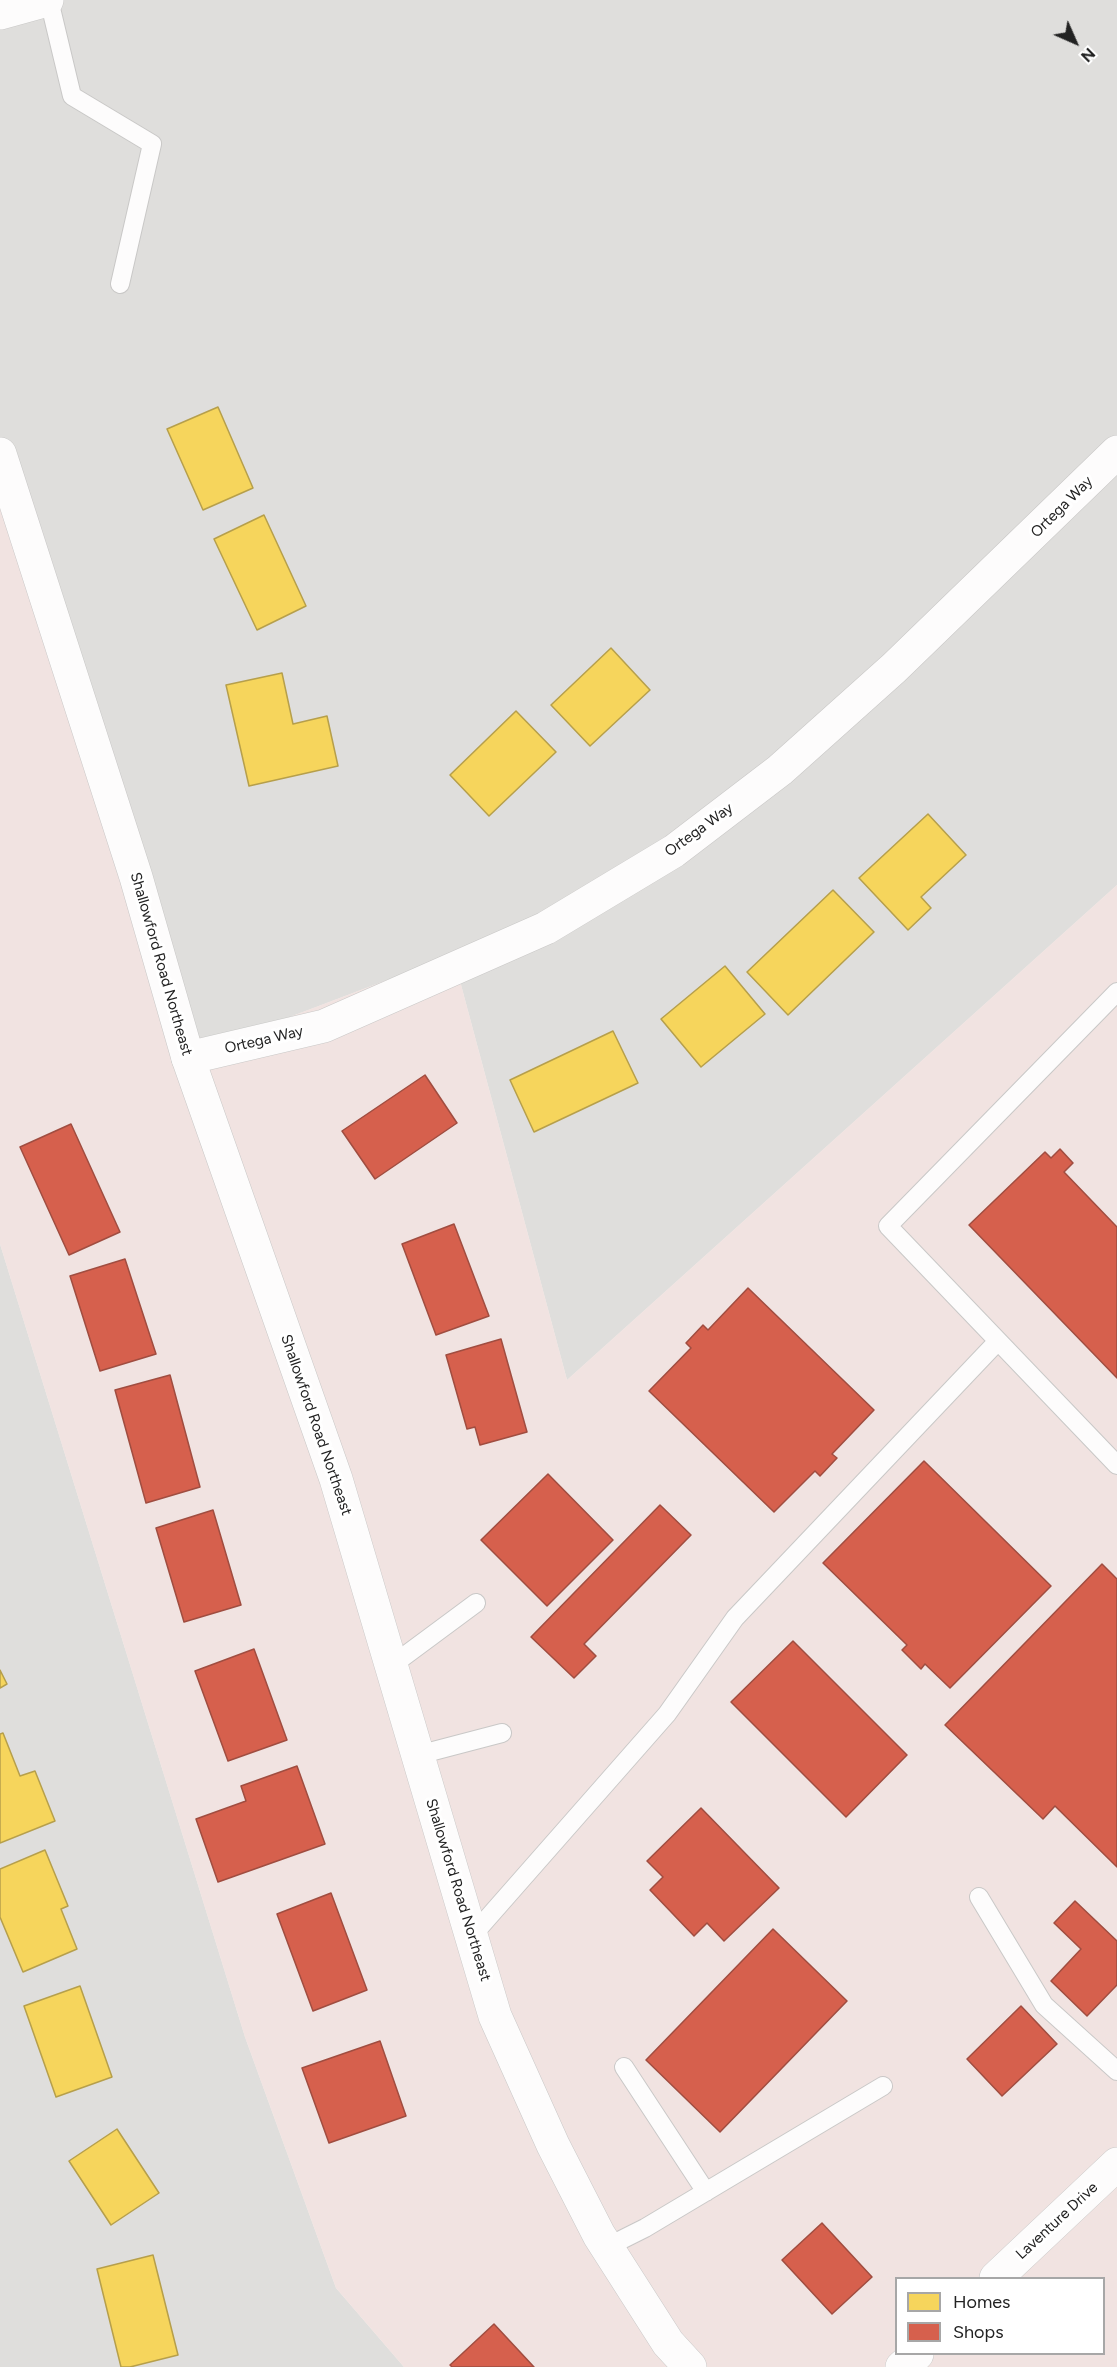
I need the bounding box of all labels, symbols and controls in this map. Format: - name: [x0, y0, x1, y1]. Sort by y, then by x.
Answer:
- north arrow: [1045, 12, 1105, 72]
- text: N: [1077, 44, 1099, 66]
- street label: Ortega Way: [1027, 472, 1097, 542]
- street label: Ortega Way: [661, 799, 737, 861]
- street label: Shallowford Road Northeast: [126, 870, 196, 1058]
- street label: Ortega Way: [223, 1022, 305, 1058]
- street label: Shallowford Road Northeast: [277, 1332, 355, 1518]
- street label: Shallowford Road Northeast: [422, 1797, 494, 1983]
- street label: Laventure Drive: [1012, 2179, 1102, 2263]
- legend: [895, 2277, 1105, 2355]
- text: Homes: [953, 2291, 1011, 2313]
- text: Shops: [953, 2321, 1004, 2343]

